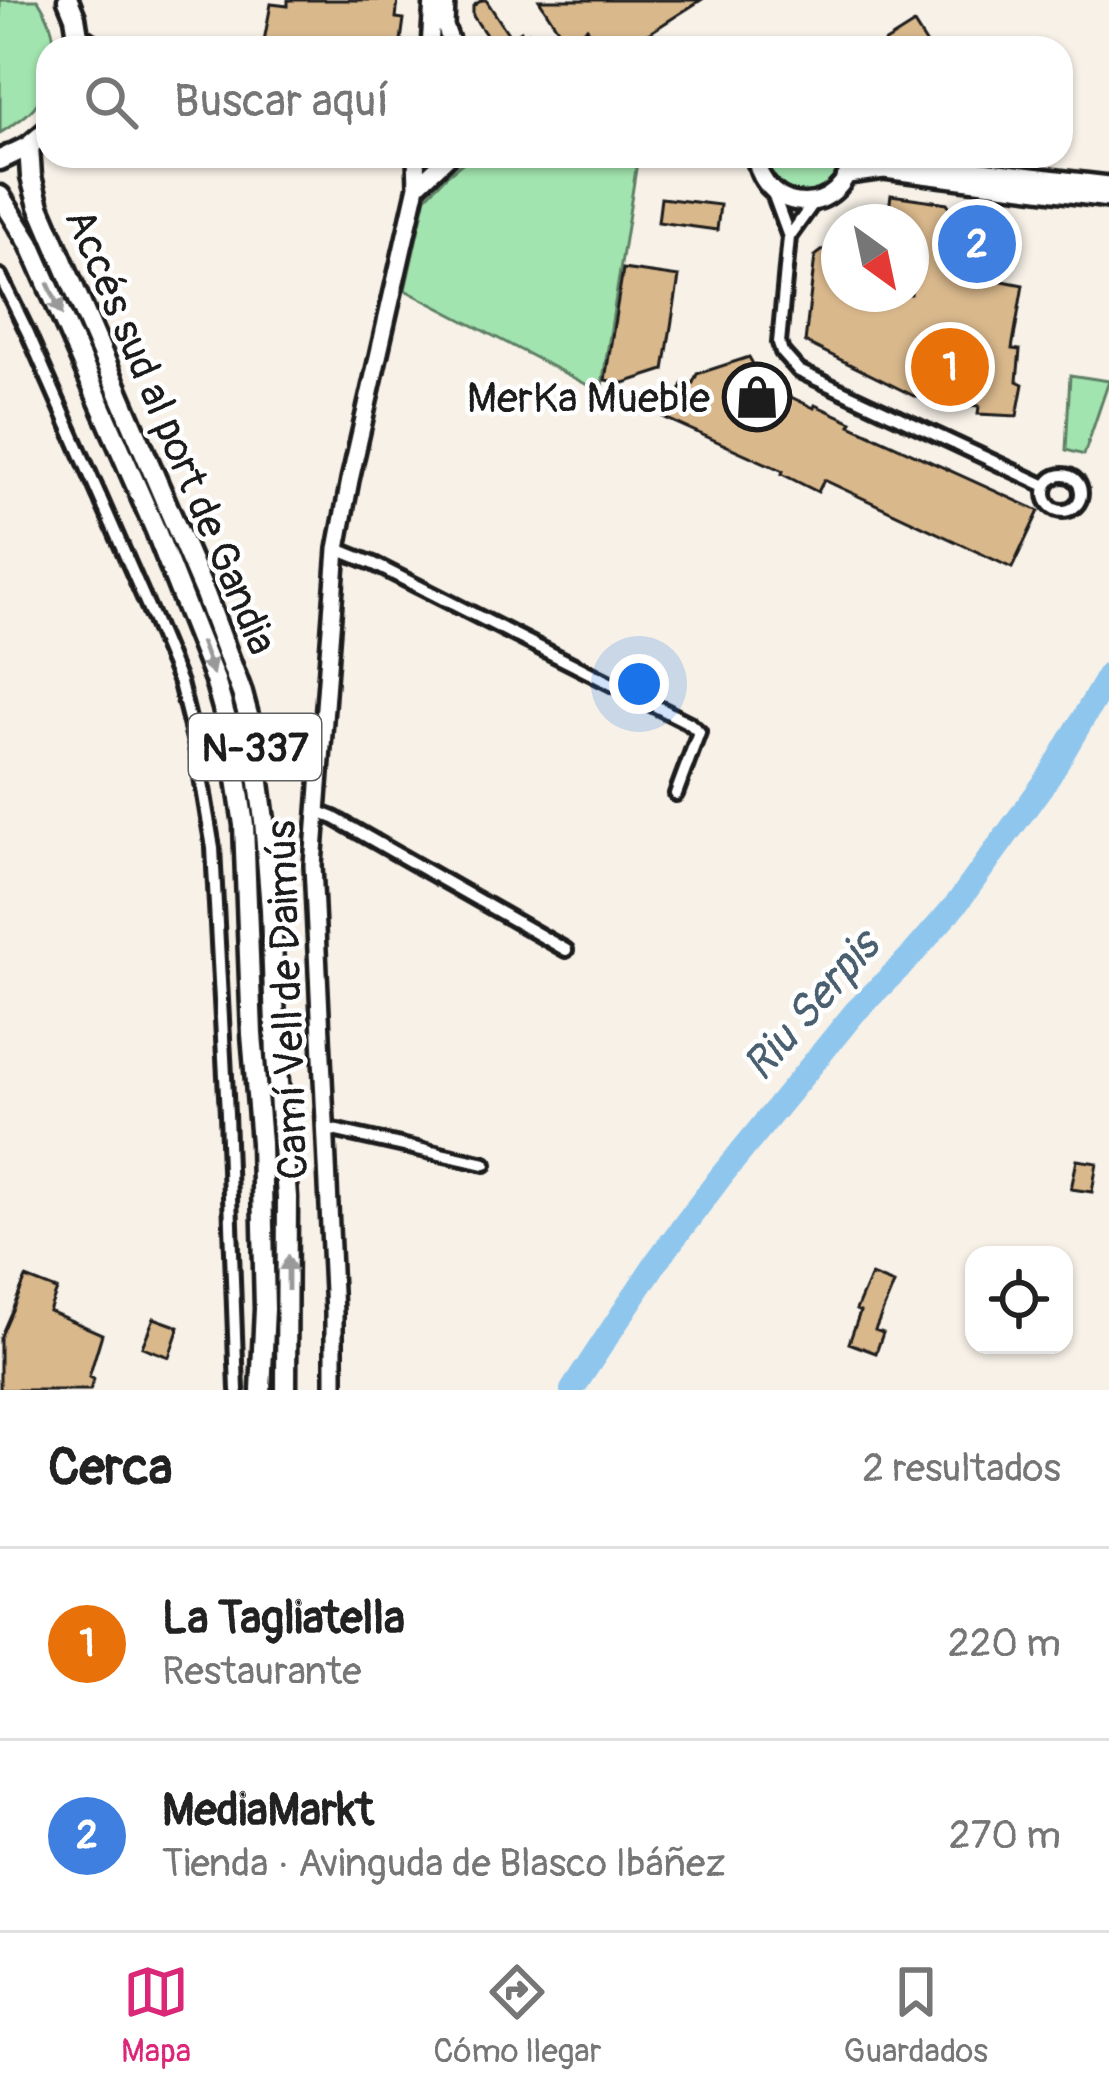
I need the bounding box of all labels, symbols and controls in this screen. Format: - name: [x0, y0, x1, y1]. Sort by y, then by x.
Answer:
- search box: [36, 36, 1073, 168]
- icon: search: [78, 69, 144, 135]
- text: Buscar aquí: [174, 74, 389, 130]
- pin: 2: [938, 199, 1016, 289]
- street label: Accés sud al port de Gandia: [53, 201, 288, 663]
- north arrow: [821, 204, 929, 312]
- one-way arrow: [46, 281, 65, 317]
- pin: 1: [911, 322, 989, 412]
- shop icon: MerKa Mueble: [722, 362, 792, 432]
- place label: MerKa Mueble: [467, 373, 710, 425]
- one-way arrow: [199, 640, 217, 676]
- your location: [609, 654, 669, 714]
- road number: N-337: [189, 714, 321, 780]
- street label: Camí Vell de Daimús: [256, 819, 320, 1181]
- water label: Riu Serpis: [731, 916, 895, 1093]
- map controls: [965, 1246, 1073, 1354]
- button: locate: [965, 1246, 1073, 1354]
- one-way arrow: [278, 1253, 298, 1291]
- text: Cerca: [48, 1436, 172, 1500]
- text: 2 resultados: [862, 1444, 1061, 1493]
- text: La Tagliatella: [162, 1591, 405, 1647]
- text: 1: [79, 1619, 95, 1668]
- text: 220 m: [948, 1619, 1061, 1668]
- text: Restaurante: [162, 1647, 361, 1696]
- text: MediaMarkt: [162, 1783, 374, 1839]
- text: 2: [76, 1811, 98, 1860]
- text: 270 m: [949, 1811, 1061, 1860]
- text: Tienda · Avinguda de Blasco Ibáñez: [162, 1839, 726, 1888]
- tab: Mapa: [121, 1959, 191, 2072]
- tab: Cómo llegar: [433, 1959, 601, 2072]
- tab: Guardados: [844, 1959, 988, 2072]

